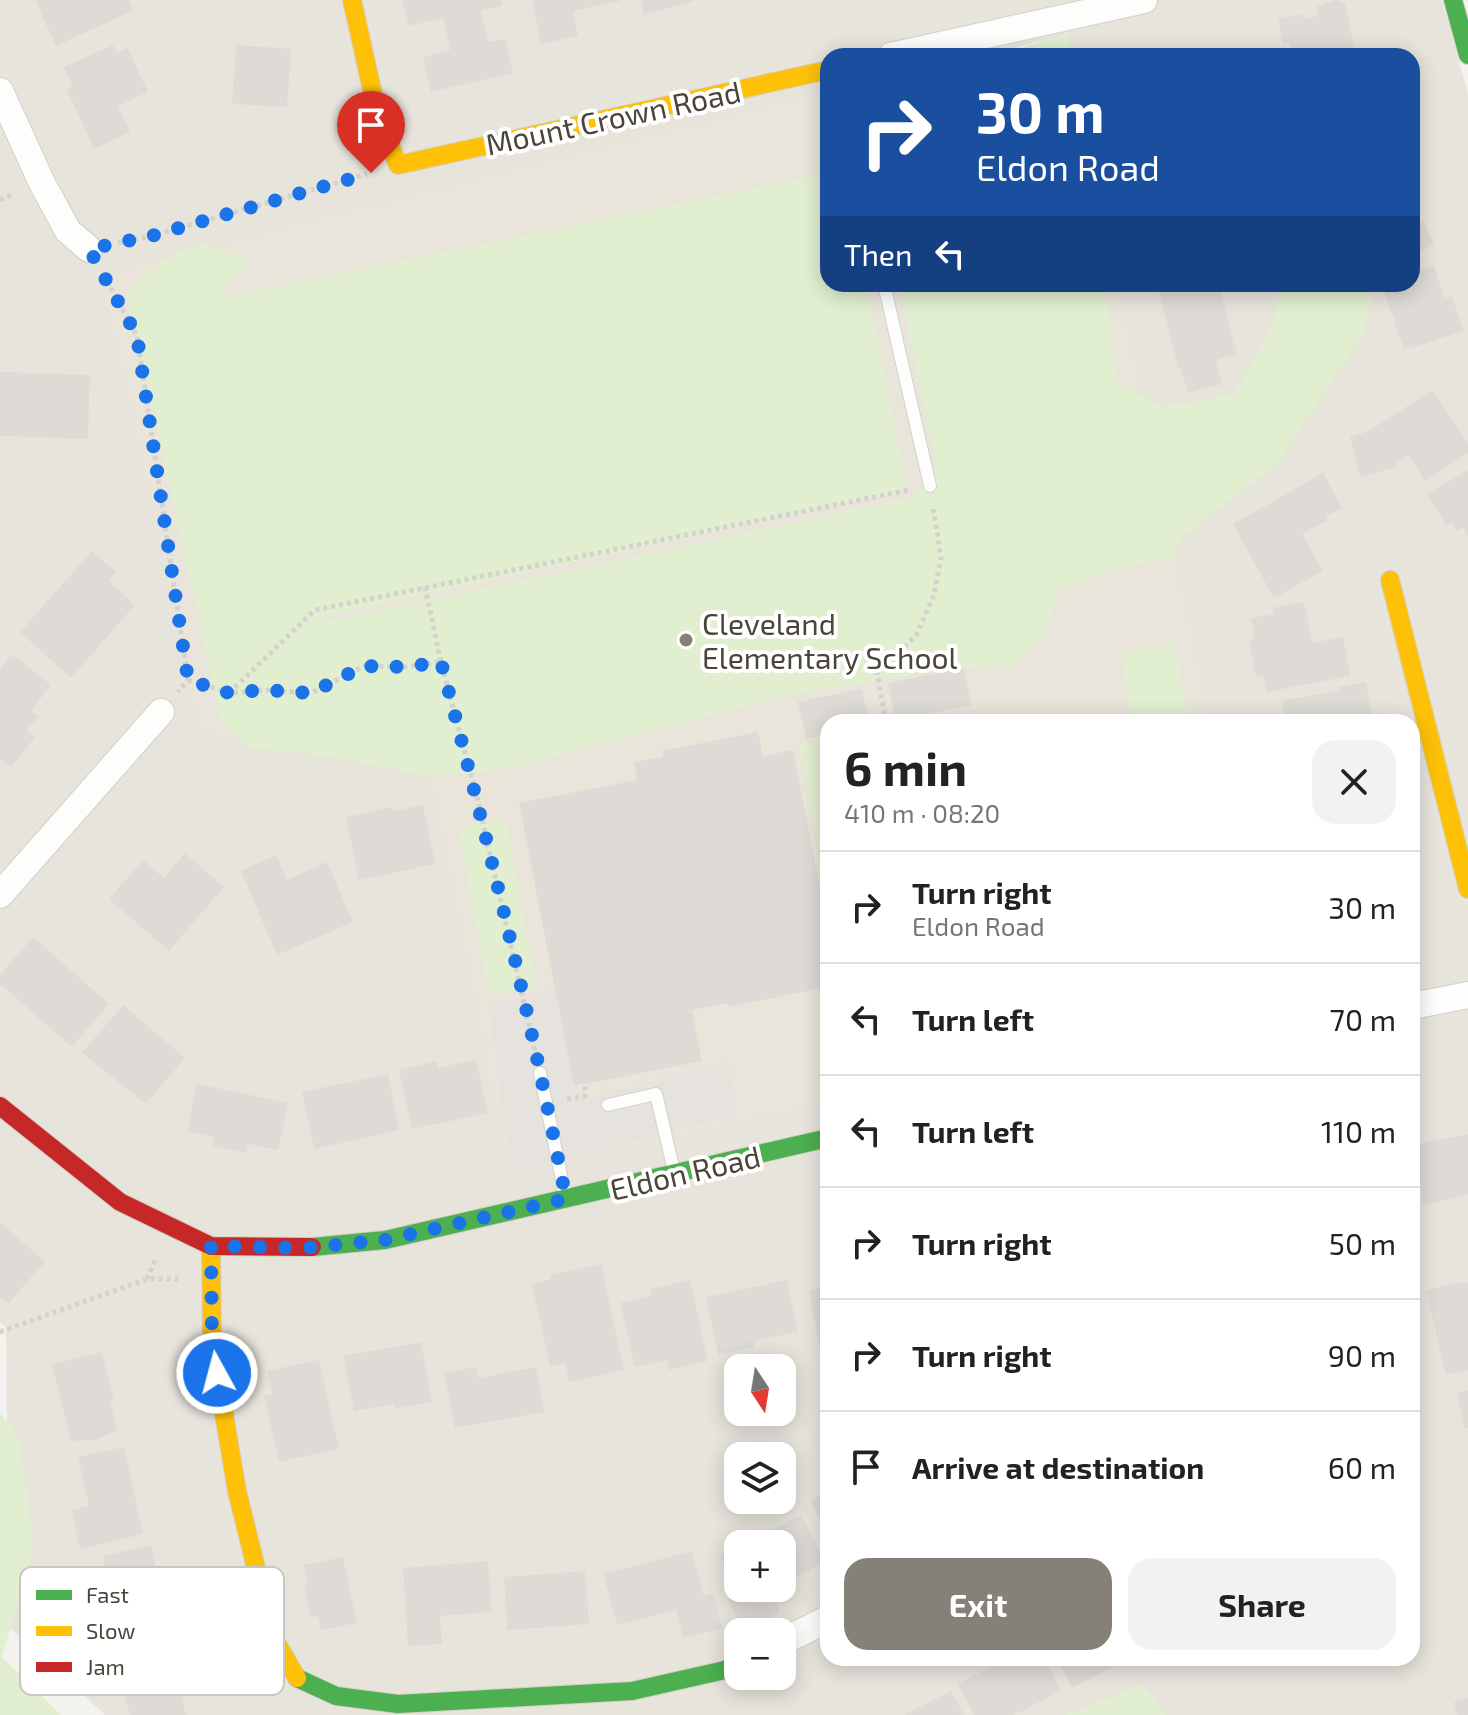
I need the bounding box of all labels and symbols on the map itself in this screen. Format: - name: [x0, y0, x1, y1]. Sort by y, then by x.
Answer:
- street label: Mount Crown Road: [482, 72, 744, 162]
- pin: [337, 91, 405, 173]
- place label: Cleveland Elementary School: [702, 605, 957, 675]
- marker: Cleveland Elementary School: [677, 631, 695, 649]
- street label: Eldon Road: [606, 1137, 764, 1207]
- position arrow: [175, 1331, 259, 1415]
- north arrow: [724, 1354, 796, 1426]
- legend: [20, 1567, 284, 1695]
- text: Fast: [86, 1581, 129, 1607]
- text: Slow: [86, 1617, 135, 1643]
- text: Jam: [86, 1653, 125, 1679]

